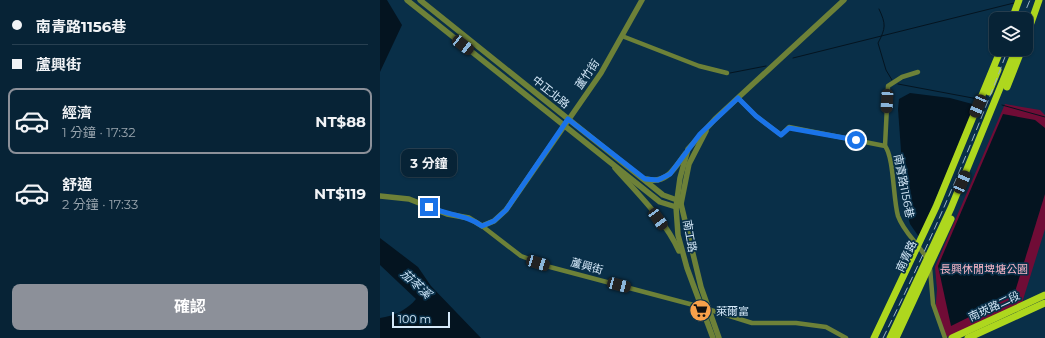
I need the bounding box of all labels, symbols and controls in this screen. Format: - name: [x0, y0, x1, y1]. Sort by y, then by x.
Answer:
- map controls: [989, 12, 1033, 56]
- button: layers: [989, 12, 1033, 56]
- text: 南青路1156巷: [36, 17, 126, 36]
- car: [450, 33, 476, 57]
- text: 蘆興街: [36, 55, 81, 74]
- street label: 蘆竹街: [572, 56, 602, 92]
- street label: 中正北路: [529, 73, 573, 111]
- car: [880, 89, 894, 113]
- car: [968, 93, 988, 119]
- icon: car: [14, 103, 50, 139]
- text: 經濟: [62, 103, 92, 122]
- text: NT$88: [315, 112, 366, 131]
- text: 1 分鐘 · 17:32: [62, 124, 136, 140]
- route start: [847, 131, 865, 149]
- callout: 3 分鐘: [401, 149, 457, 177]
- street label: 南青路1156巷: [891, 153, 917, 219]
- text: 3 分鐘: [410, 155, 448, 171]
- car: [952, 169, 972, 195]
- icon: car: [14, 175, 50, 211]
- text: 舒適: [62, 175, 92, 194]
- text: NT$119: [314, 184, 366, 203]
- text: 2 分鐘 · 17:33: [62, 196, 138, 212]
- route end: [420, 198, 438, 216]
- car: [646, 206, 670, 232]
- street label: 南工路: [680, 219, 700, 253]
- street label: 南青路: [893, 238, 919, 274]
- car: [525, 254, 551, 272]
- street label: 蘆興街: [569, 255, 605, 277]
- park label: 長興休閒埤塘公園: [940, 262, 1028, 276]
- water label: 茄苳溪: [398, 266, 436, 303]
- car: [606, 276, 632, 294]
- button: 確認: [12, 284, 368, 330]
- street label: 南崁路二段: [966, 288, 1022, 324]
- supermarket icon: 萊爾富: [687, 298, 713, 324]
- place label: 萊爾富: [716, 304, 749, 318]
- scale bar: [392, 310, 450, 329]
- text: 100 m: [398, 312, 431, 326]

